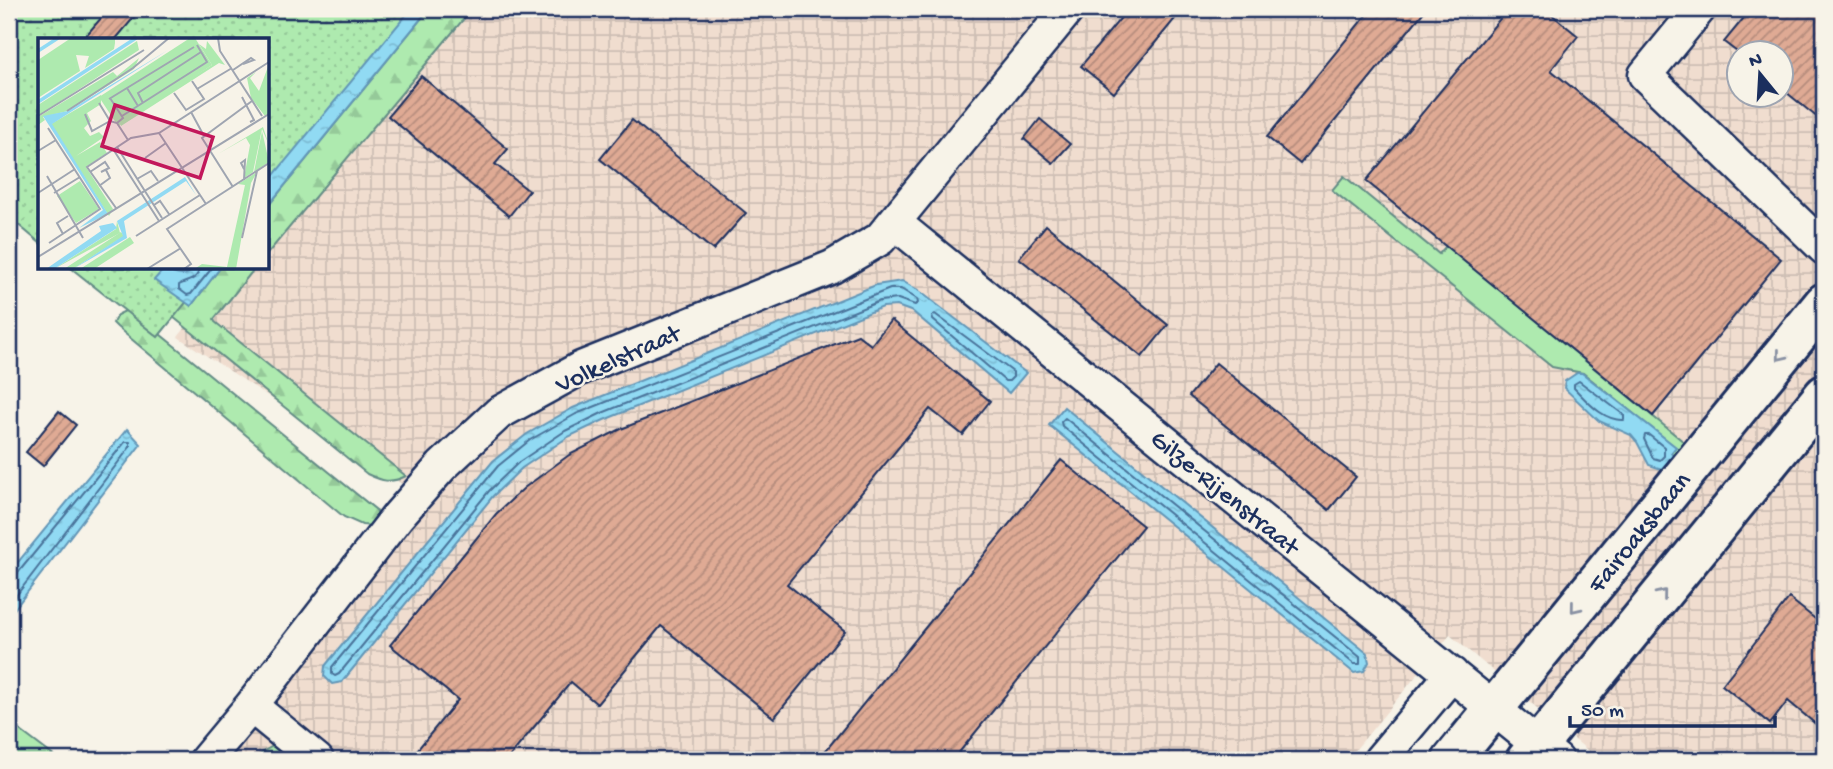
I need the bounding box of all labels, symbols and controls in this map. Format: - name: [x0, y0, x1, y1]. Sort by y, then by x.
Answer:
- inset map: [38, 38, 270, 270]
- north arrow: [1724, 38, 1794, 108]
- text: N: [1746, 48, 1765, 74]
- street label: Volkelstraat: [551, 319, 688, 403]
- one-way arrow: [1777, 347, 1789, 360]
- street label: Gilze-Rijenstraat: [1143, 425, 1306, 565]
- street label: Fairoaksbaan: [1583, 467, 1700, 601]
- one-way arrow: [1654, 589, 1667, 601]
- one-way arrow: [1571, 600, 1584, 612]
- scale bar: [1570, 685, 1775, 729]
- text: 50 m: [1581, 700, 1624, 725]

